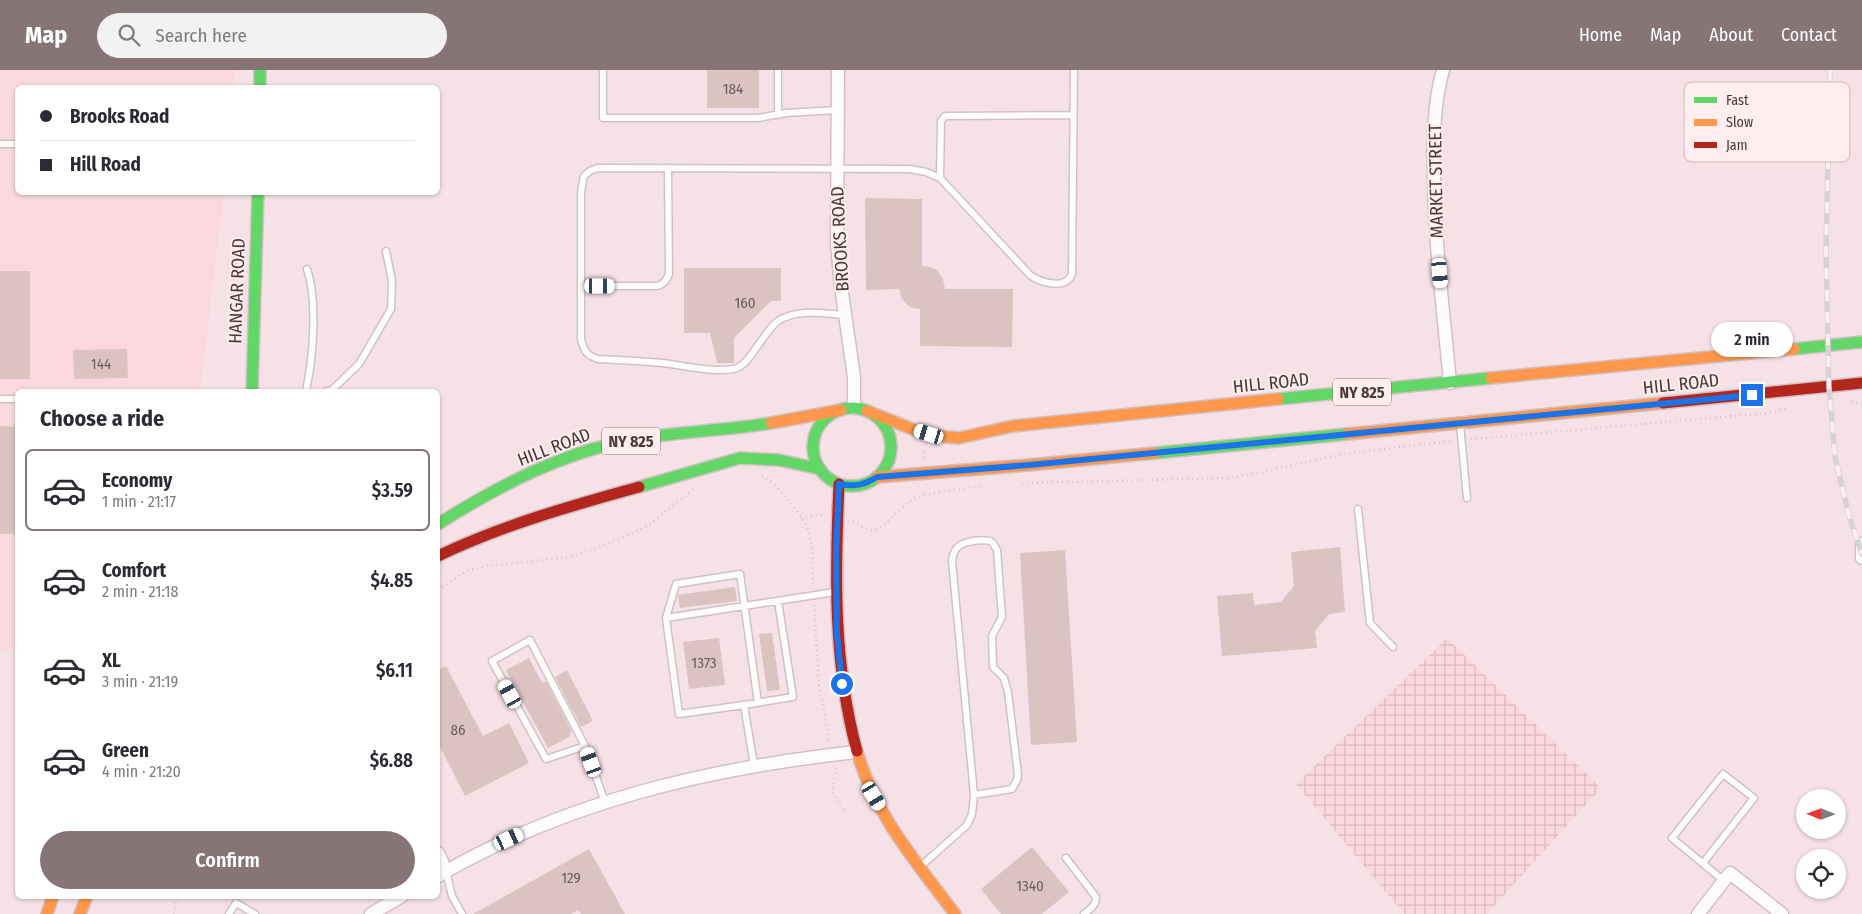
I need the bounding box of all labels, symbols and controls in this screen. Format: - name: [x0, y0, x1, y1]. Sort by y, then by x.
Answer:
- search box: [97, 13, 447, 58]
- text: Map: [25, 21, 67, 49]
- icon: search: [115, 21, 143, 49]
- text: Search here: [155, 24, 247, 47]
- text: Home: [1579, 24, 1622, 46]
- text: Map: [1650, 24, 1681, 46]
- text: About: [1709, 24, 1753, 46]
- text: Contact: [1781, 24, 1837, 46]
- house number: 184: [723, 80, 743, 98]
- legend: [1684, 82, 1850, 162]
- text: Fast: [1726, 92, 1749, 109]
- text: Brooks Road: [70, 105, 169, 128]
- text: Slow: [1726, 114, 1753, 131]
- street label: MARKET STREET: [1424, 123, 1448, 238]
- text: Jam: [1726, 137, 1747, 154]
- text: Hill Road: [70, 153, 141, 176]
- street label: BROOKS ROAD: [826, 186, 854, 292]
- street label: HANGAR ROAD: [224, 238, 250, 344]
- car: [1431, 257, 1448, 289]
- car: [585, 279, 615, 294]
- house number: 160: [734, 294, 756, 312]
- callout: 2 min: [1711, 322, 1793, 358]
- text: 2 min: [1734, 330, 1770, 349]
- house number: 144: [91, 355, 111, 373]
- street label: HILL ROAD: [1232, 368, 1310, 398]
- street label: HILL ROAD: [1642, 369, 1720, 399]
- road number: NY 825: [1333, 378, 1391, 406]
- route end: [1741, 384, 1763, 406]
- text: Choose a ride: [40, 405, 164, 432]
- car: [912, 422, 945, 446]
- street label: HILL ROAD: [514, 423, 594, 471]
- road number: NY 825: [602, 428, 660, 454]
- icon: car: [42, 468, 87, 513]
- text: Economy: [102, 469, 172, 492]
- text: $3.59: [372, 479, 413, 502]
- text: 1 min · 21:17: [102, 492, 176, 511]
- icon: car: [42, 558, 87, 603]
- text: Comfort: [102, 559, 166, 582]
- text: $4.85: [371, 569, 413, 592]
- text: 2 min · 21:18: [102, 582, 178, 601]
- icon: car: [42, 648, 87, 693]
- text: XL: [102, 649, 121, 672]
- house number: 1373: [691, 654, 717, 672]
- text: $6.11: [376, 659, 413, 682]
- text: 3 min · 21:19: [102, 672, 178, 691]
- route start: [831, 673, 853, 695]
- car: [496, 677, 523, 711]
- house number: 86: [451, 721, 465, 739]
- icon: car: [42, 738, 87, 783]
- text: Green: [102, 739, 149, 762]
- car: [578, 745, 603, 779]
- text: $6.88: [370, 749, 413, 772]
- text: 4 min · 21:20: [102, 762, 181, 781]
- car: [859, 779, 888, 813]
- north arrow: [1796, 789, 1846, 839]
- map controls: [1796, 789, 1846, 899]
- car: [492, 826, 525, 852]
- button: Confirm: [40, 831, 415, 889]
- button: locate: [1796, 849, 1846, 899]
- house number: 129: [561, 869, 581, 887]
- house number: 1340: [1016, 877, 1044, 895]

